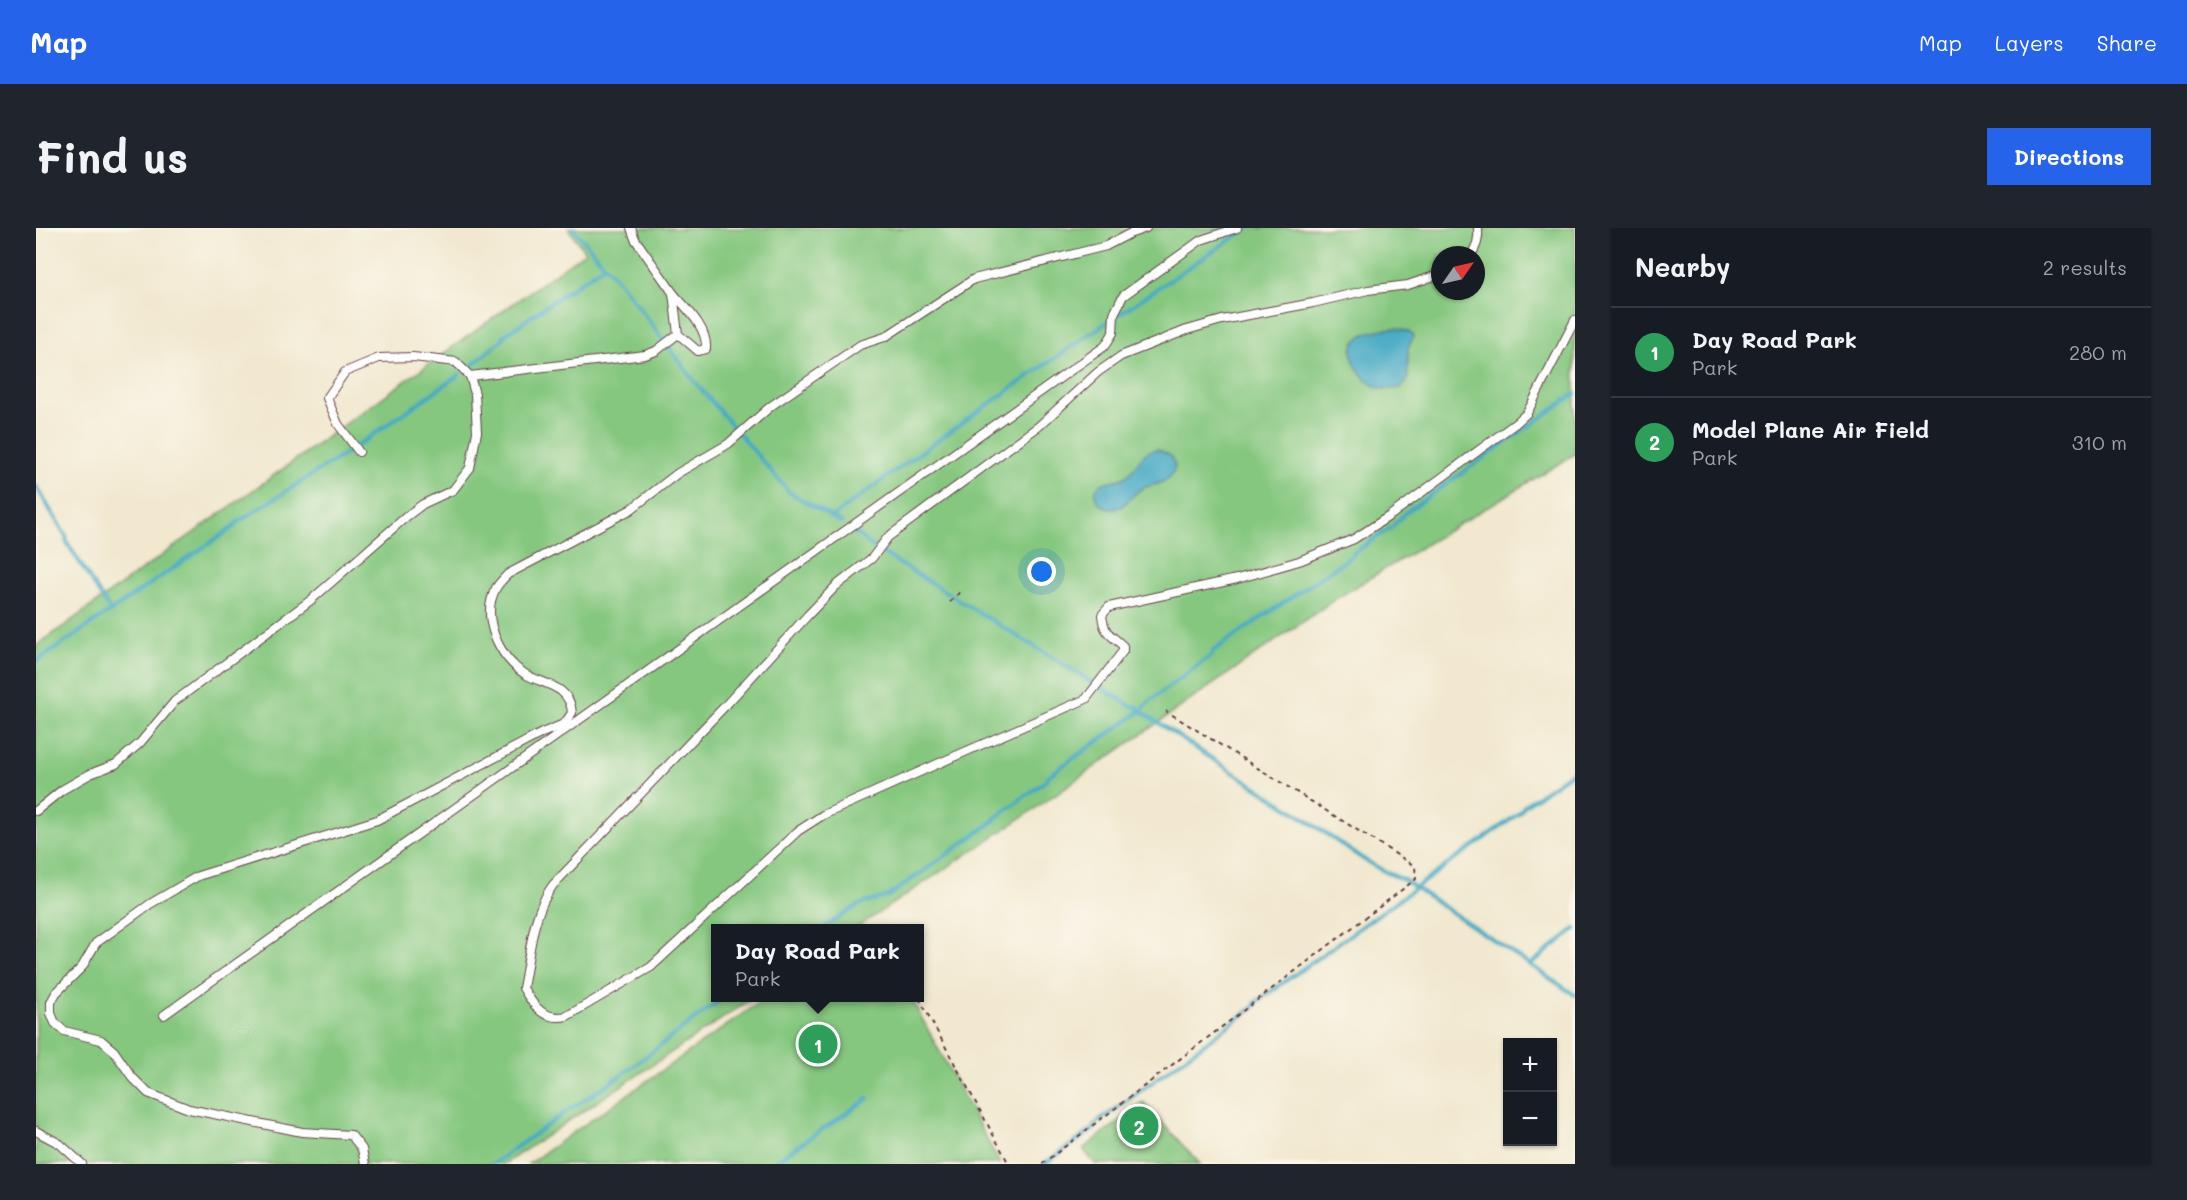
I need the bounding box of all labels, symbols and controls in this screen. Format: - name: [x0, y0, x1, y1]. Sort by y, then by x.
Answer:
- text: Map: [30, 24, 87, 60]
- text: Map: [1919, 29, 1962, 56]
- text: Layers: [1995, 29, 2064, 56]
- text: Share: [2097, 29, 2157, 56]
- button: Directions: [1987, 128, 2151, 185]
- text: Find us: [36, 129, 188, 184]
- north arrow: [1431, 246, 1485, 300]
- text: Nearby: [1635, 250, 1730, 284]
- text: 2 results: [2043, 254, 2127, 280]
- text: Day Road Park: [1692, 325, 1857, 354]
- text: 1: [1650, 339, 1659, 365]
- text: 280 m: [2069, 339, 2127, 365]
- text: Park: [1692, 354, 1737, 380]
- text: Model Plane Air Field: [1692, 415, 1929, 444]
- text: 2: [1649, 429, 1660, 455]
- text: 310 m: [2072, 429, 2127, 455]
- text: Park: [1692, 444, 1737, 470]
- your location: [1027, 557, 1056, 586]
- popup: [711, 924, 924, 1002]
- text: Day Road Park: [735, 936, 900, 965]
- text: Park: [735, 965, 780, 991]
- pin: 1: [798, 1022, 838, 1066]
- map controls: [1503, 1038, 1557, 1146]
- button: +: [1503, 1038, 1557, 1092]
- button: −: [1503, 1092, 1557, 1146]
- pin: 2: [1120, 1104, 1158, 1148]

